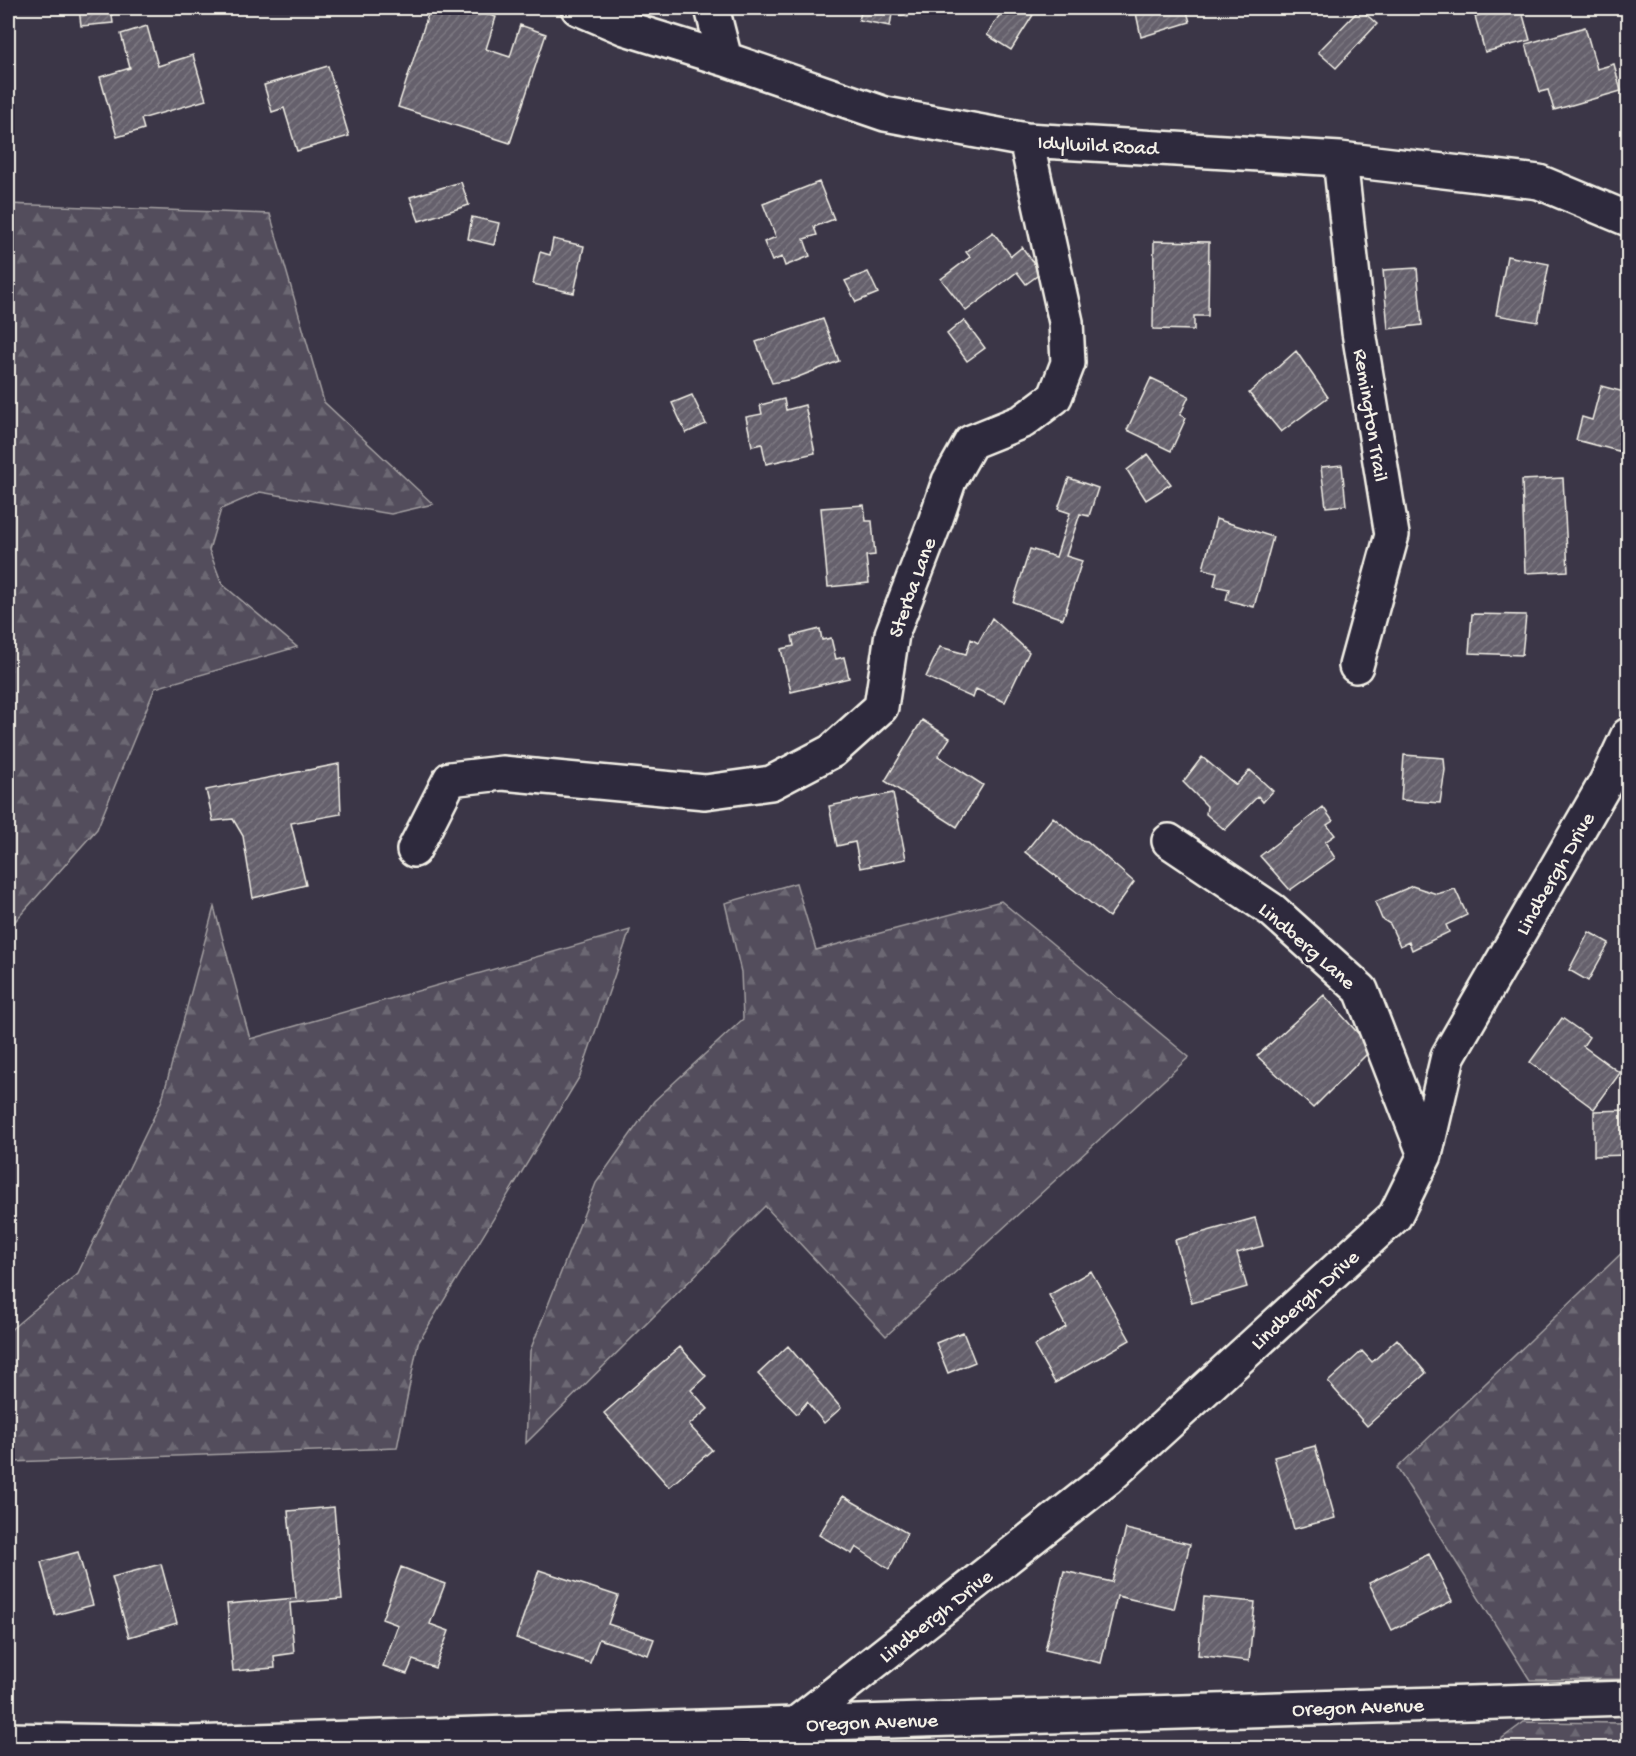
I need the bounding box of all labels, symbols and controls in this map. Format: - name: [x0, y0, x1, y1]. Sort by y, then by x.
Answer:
- street label: Idylwild Road: [1037, 132, 1161, 163]
- street label: Remington Trail: [1346, 347, 1391, 484]
- street label: Sterba Lane: [885, 534, 944, 642]
- street label: Lindbergh Drive: [1512, 808, 1603, 941]
- street label: Lindberg Lane: [1252, 899, 1360, 998]
- street label: Lindbergh Drive: [1247, 1245, 1367, 1357]
- street label: Lindbergh Drive: [875, 1565, 1000, 1670]
- street label: Oregon Avenue: [1292, 1695, 1426, 1724]
- street label: Oregon Avenue: [806, 1710, 940, 1739]

